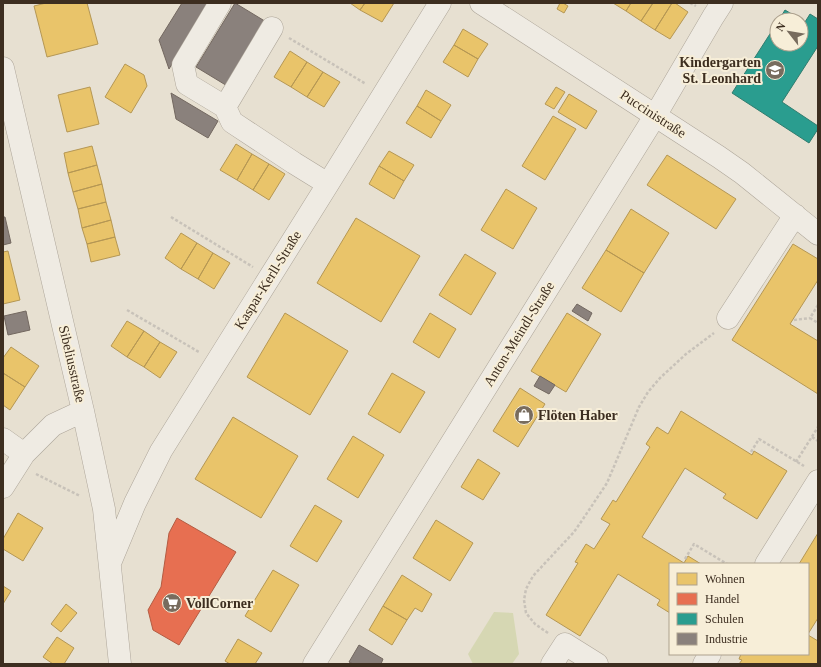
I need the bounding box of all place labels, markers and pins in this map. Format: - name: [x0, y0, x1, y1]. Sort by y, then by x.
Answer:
- place label: Kindergarten St. Leonhard: [679, 55, 761, 86]
- school or university icon: Kindergarten St. Leonhard: [764, 59, 786, 81]
- shop icon: Flöten Haber: [513, 404, 535, 426]
- place label: Flöten Haber: [538, 408, 618, 423]
- supermarket icon: VollCorner: [161, 592, 183, 614]
- place label: VollCorner: [186, 596, 253, 611]

